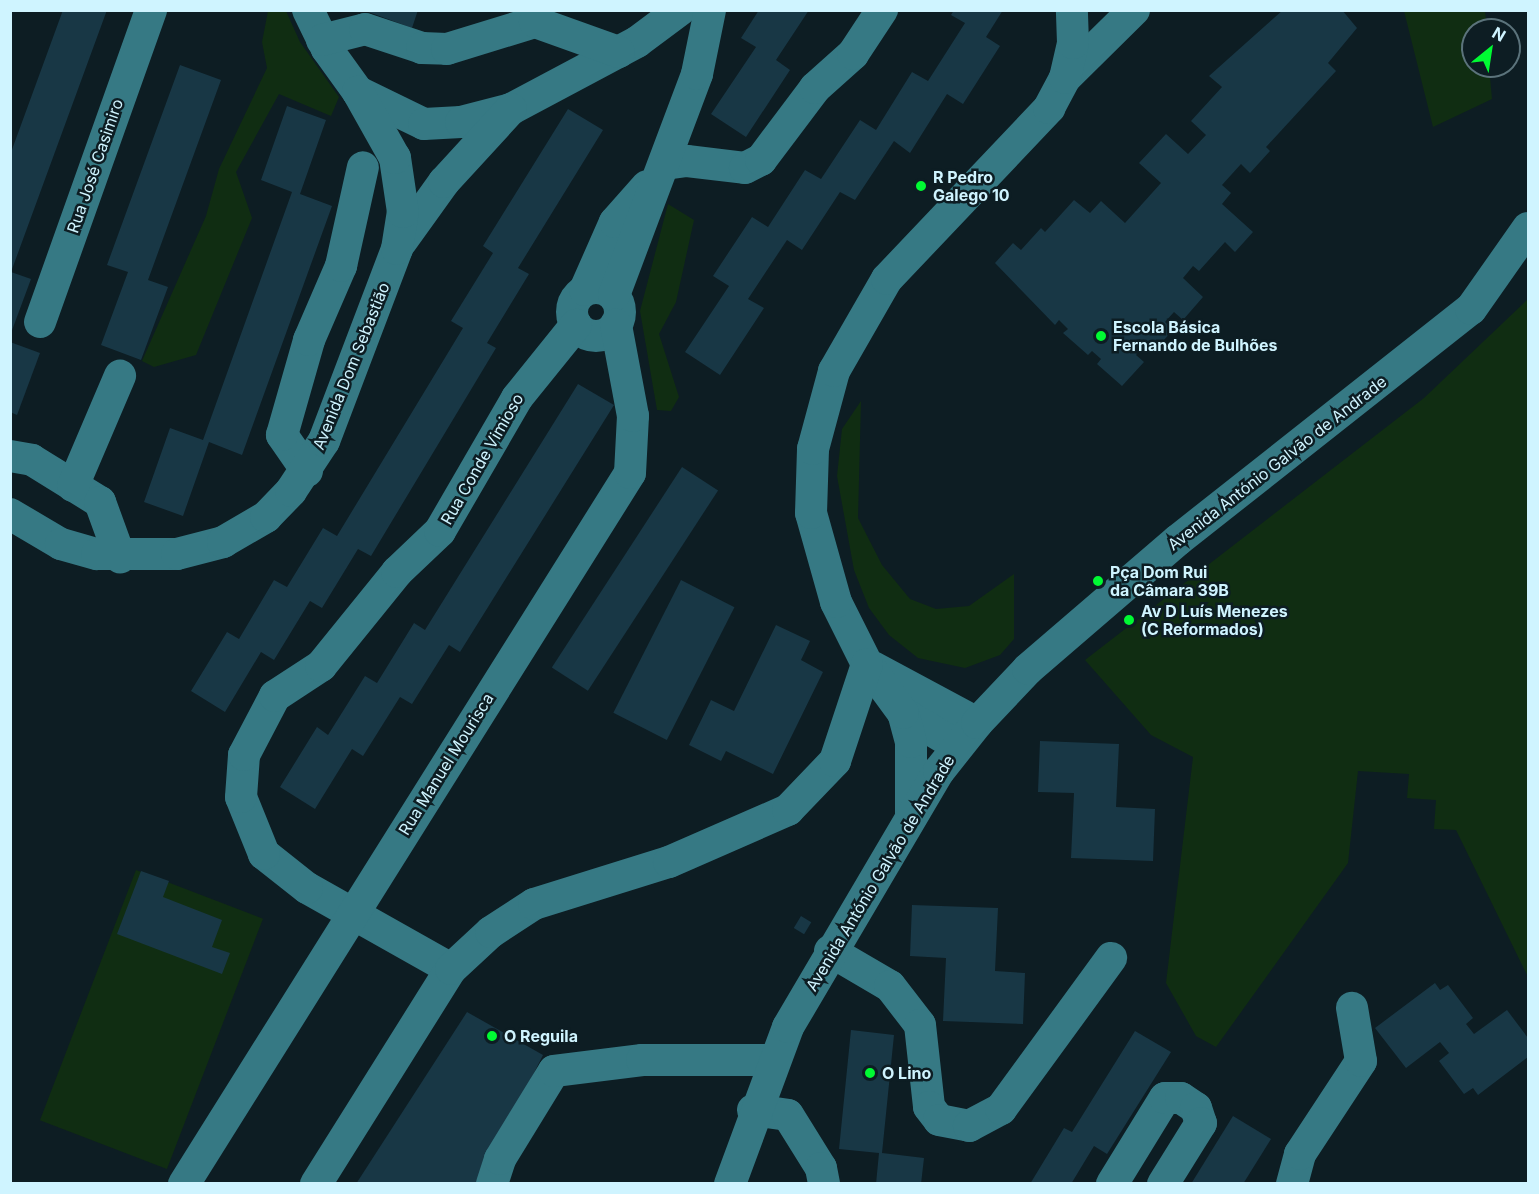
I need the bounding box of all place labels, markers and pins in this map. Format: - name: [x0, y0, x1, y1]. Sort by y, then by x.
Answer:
- place label: R Pedro Galego 10: [933, 167, 1010, 205]
- marker: R Pedro Galego 10: [914, 179, 928, 193]
- place label: Escola Básica Fernando de Bulhões: [1113, 317, 1278, 355]
- marker: Escola Básica Fernando de Bulhões: [1094, 329, 1108, 343]
- place label: Pça Dom Rui da Câmara 39B: [1110, 562, 1229, 600]
- marker: Pça Dom Rui da Câmara 39B: [1091, 574, 1105, 588]
- place label: Av D Luís Menezes (C Reformados): [1141, 601, 1288, 639]
- marker: Av D Luís Menezes (C Reformados): [1122, 613, 1136, 627]
- place label: O Reguila: [504, 1026, 578, 1046]
- marker: O Reguila: [485, 1029, 499, 1043]
- place label: O Lino: [882, 1063, 931, 1083]
- marker: O Lino: [863, 1066, 877, 1080]

